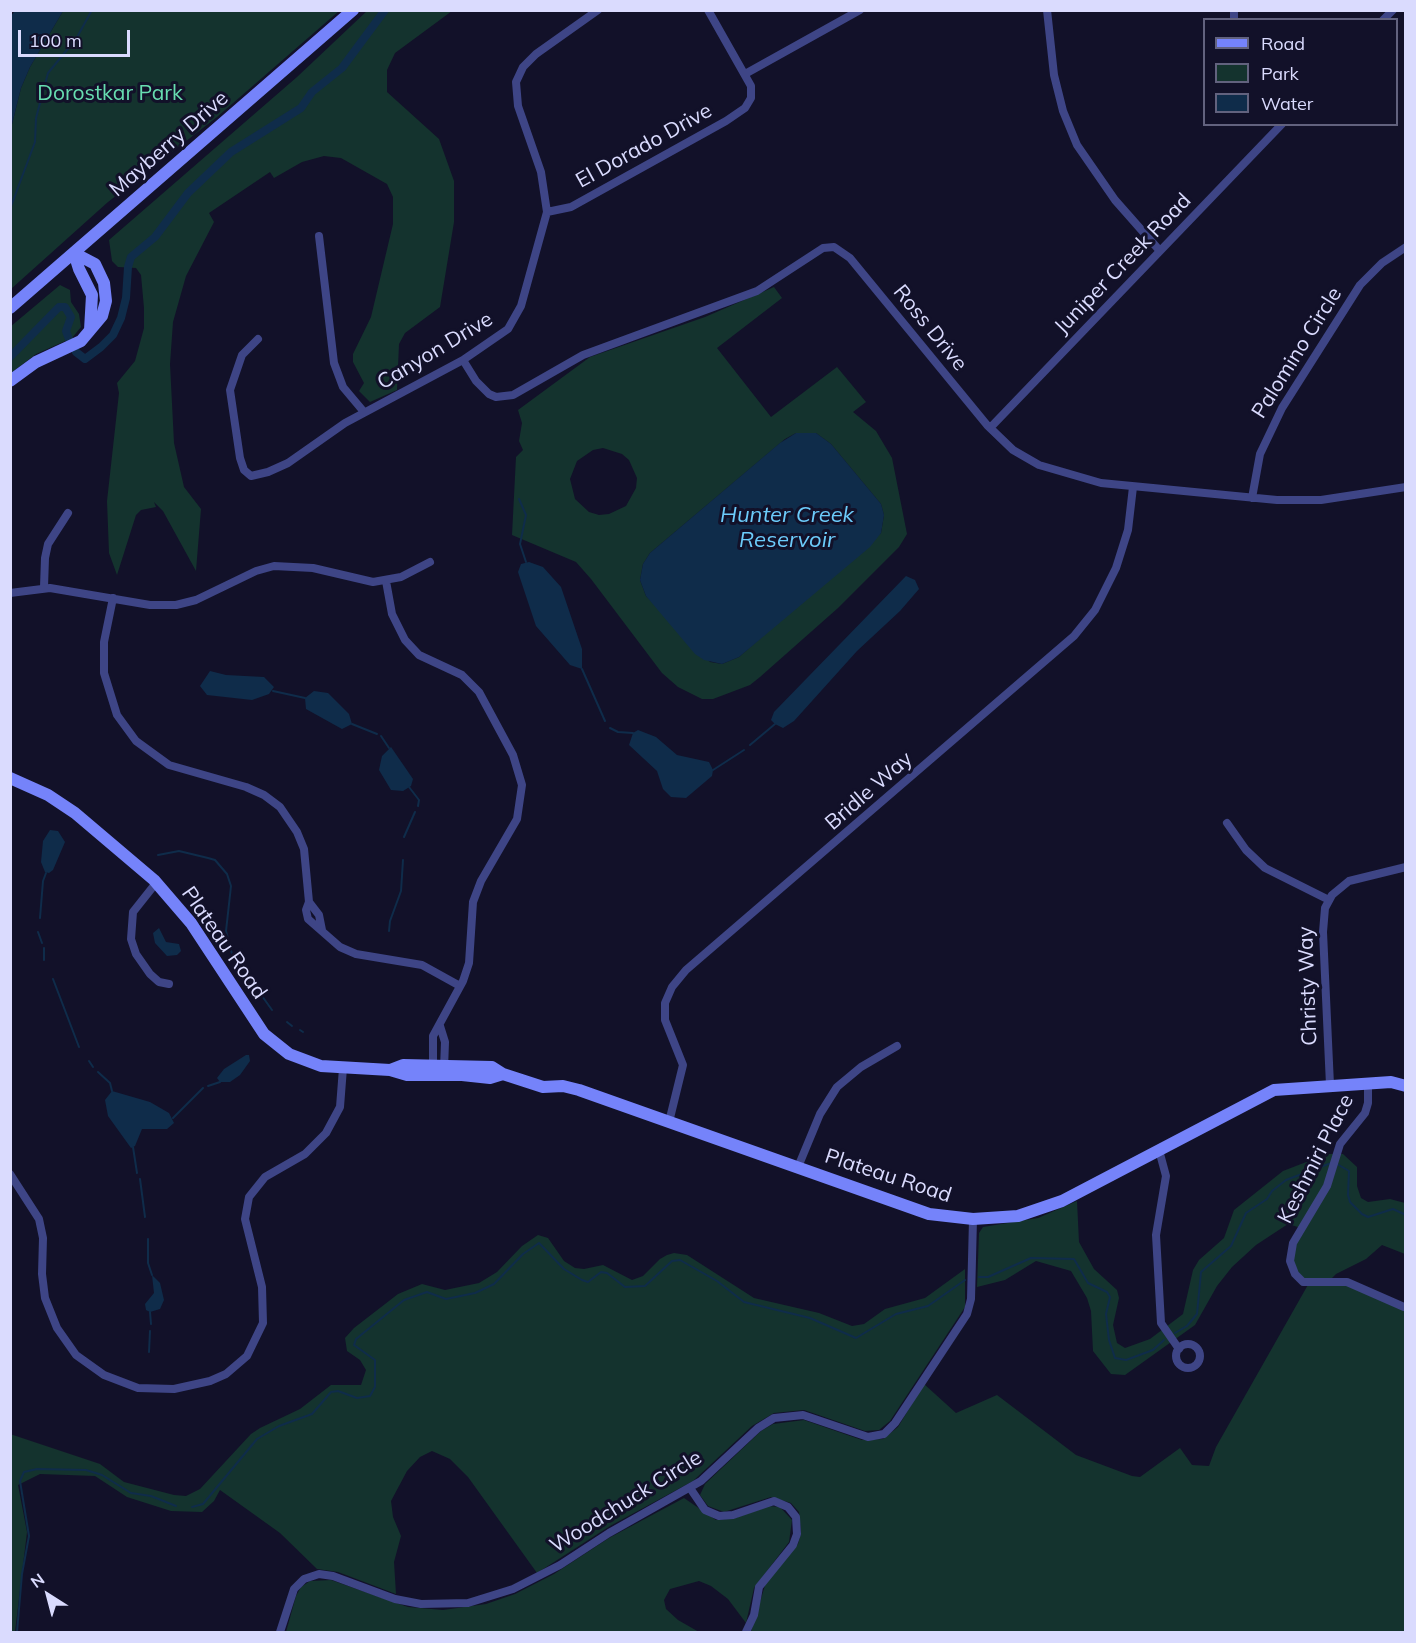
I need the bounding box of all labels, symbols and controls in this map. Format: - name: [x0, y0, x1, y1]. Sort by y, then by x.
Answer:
- scale bar: [21, 18, 134, 56]
- legend: [1203, 18, 1398, 126]
- text: 100 m: [29, 29, 82, 52]
- text: Road: [1261, 32, 1305, 55]
- text: Park: [1261, 62, 1299, 85]
- park label: Dorostkar Park: [37, 81, 183, 107]
- street label: Mayberry Drive: [105, 86, 233, 202]
- text: Water: [1261, 92, 1313, 115]
- street label: El Dorado Drive: [572, 98, 716, 194]
- street label: Juniper Creek Road: [1049, 188, 1197, 340]
- street label: Ross Drive: [888, 280, 972, 376]
- street label: Palomino Circle: [1247, 283, 1347, 423]
- street label: Canyon Drive: [373, 307, 497, 395]
- water label: Hunter Creek Reservoir: [720, 502, 854, 554]
- street label: Bridle Way: [820, 746, 918, 836]
- street label: Plateau Road: [176, 882, 272, 1004]
- street label: Christy Way: [1293, 926, 1323, 1046]
- street label: Keshmiri Place: [1273, 1090, 1359, 1228]
- street label: Plateau Road: [822, 1144, 954, 1208]
- street label: Woodchuck Circle: [546, 1445, 706, 1559]
- north arrow: [18, 1565, 78, 1625]
- text: N: [27, 1569, 48, 1592]

